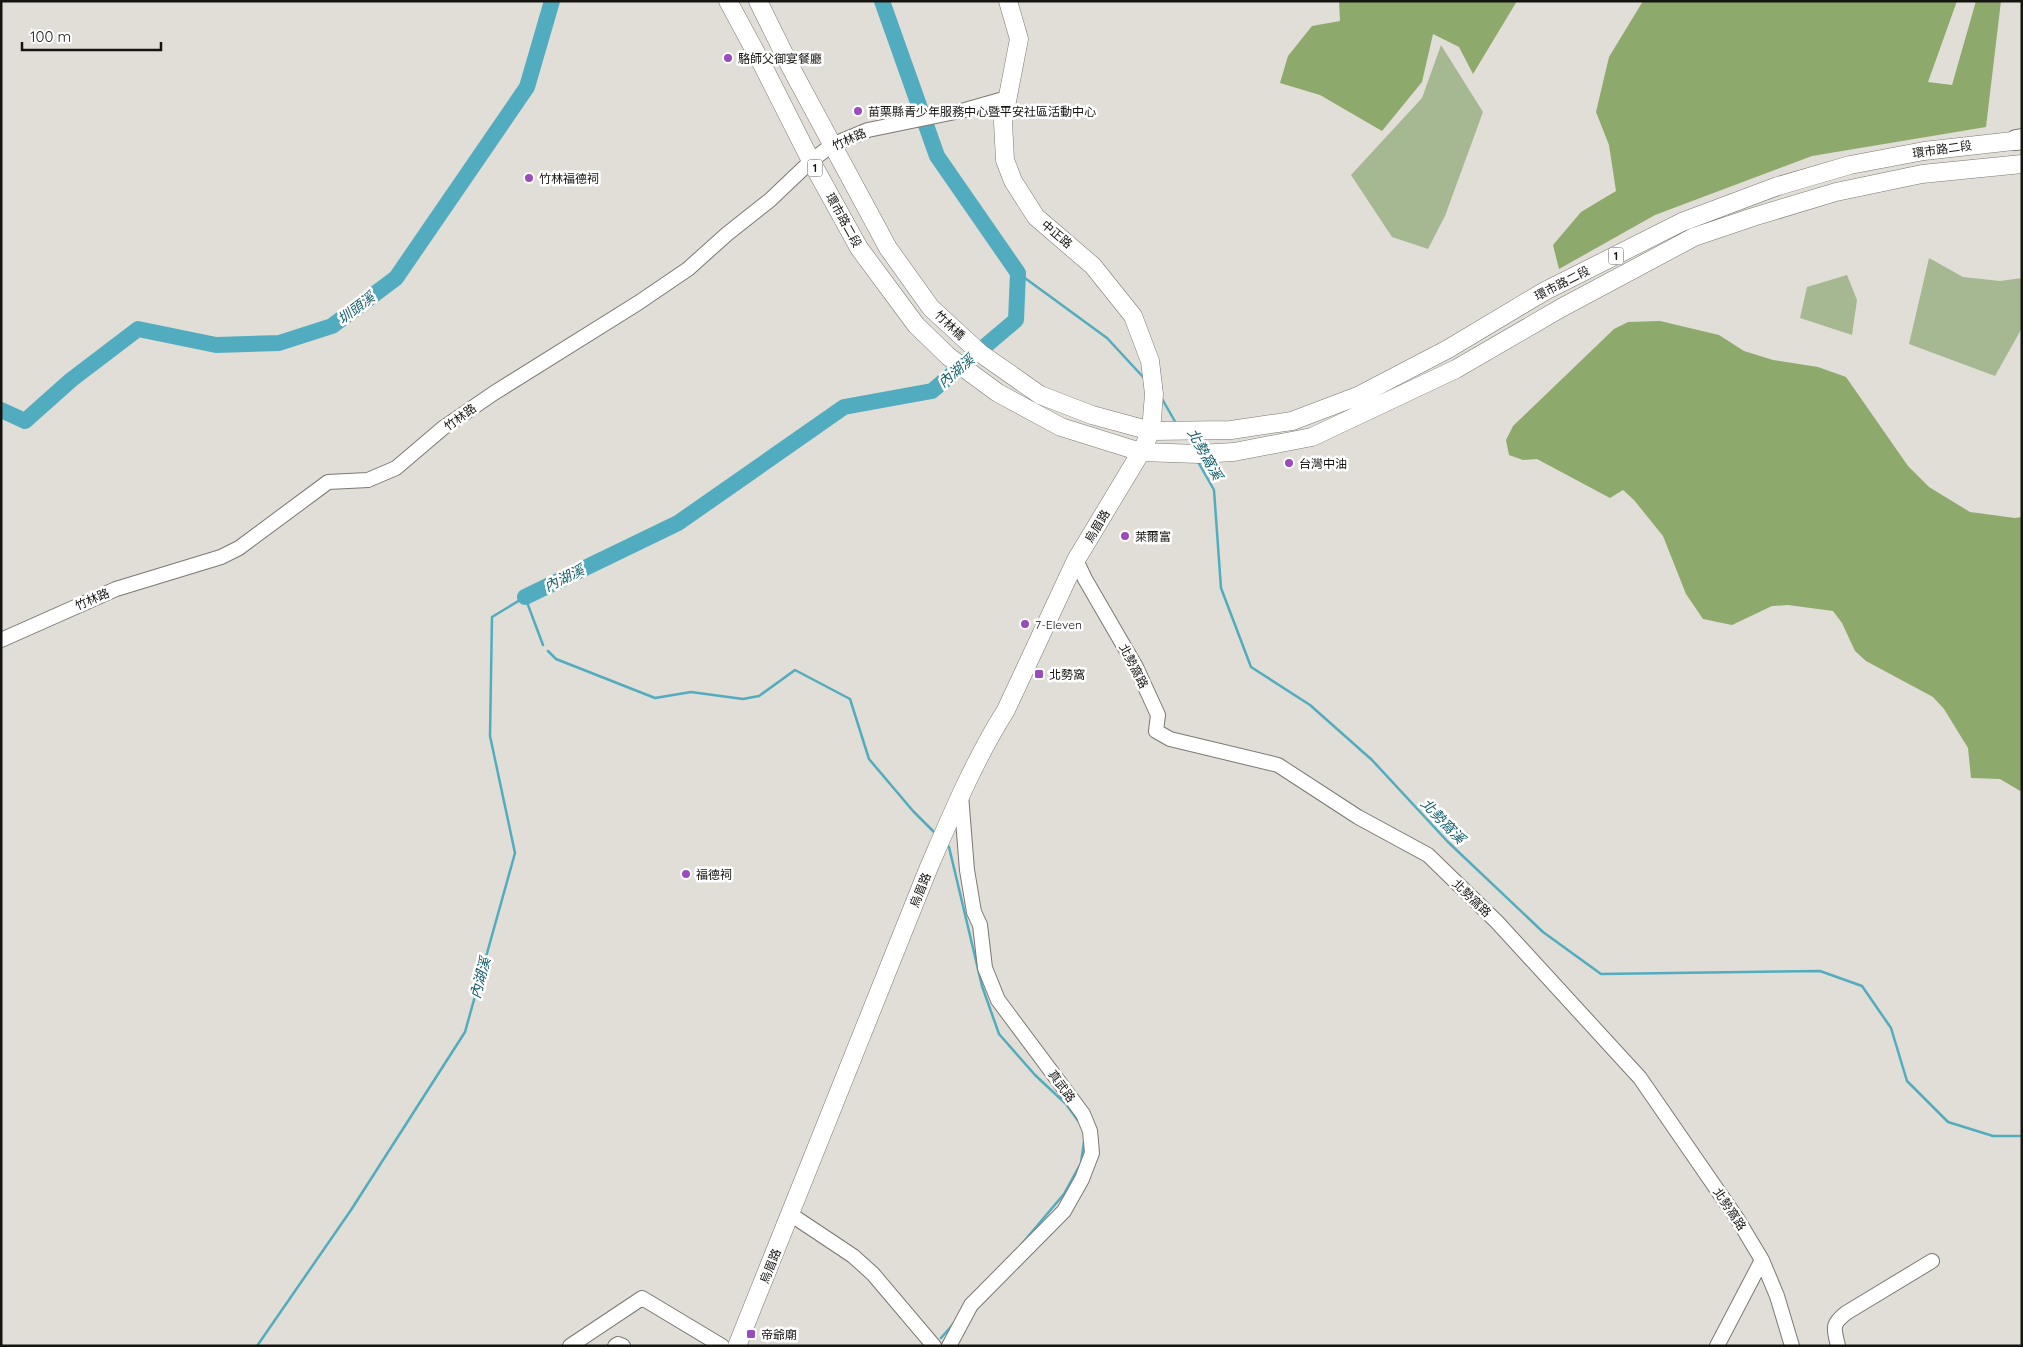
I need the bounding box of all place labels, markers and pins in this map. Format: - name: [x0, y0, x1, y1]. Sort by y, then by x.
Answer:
- place label: 駱師父御宴餐廳: [738, 51, 822, 66]
- marker: 駱師父御宴餐廳: [722, 52, 734, 64]
- place label: 苗栗縣青少年服務中心暨平安社區活動中心: [868, 104, 1096, 119]
- marker: 苗栗縣青少年服務中心暨平安社區活動中心: [852, 105, 864, 117]
- place label: 竹林福德祠: [539, 171, 599, 186]
- marker: 竹林福德祠: [523, 172, 535, 184]
- place label: 台灣中油: [1299, 456, 1347, 471]
- marker: 台灣中油: [1283, 457, 1295, 469]
- place label: 萊爾富: [1135, 529, 1171, 544]
- marker: 萊爾富: [1119, 530, 1131, 542]
- place label: 7-Eleven: [1035, 617, 1082, 632]
- marker: 7-Eleven: [1019, 618, 1031, 630]
- place label: 北勢窩: [1049, 667, 1085, 682]
- marker: 北勢窩: [1033, 668, 1045, 680]
- place label: 福德祠: [696, 867, 732, 882]
- marker: 福德祠: [680, 868, 692, 880]
- place label: 帝爺廟: [761, 1327, 797, 1342]
- marker: 帝爺廟: [745, 1328, 757, 1340]

